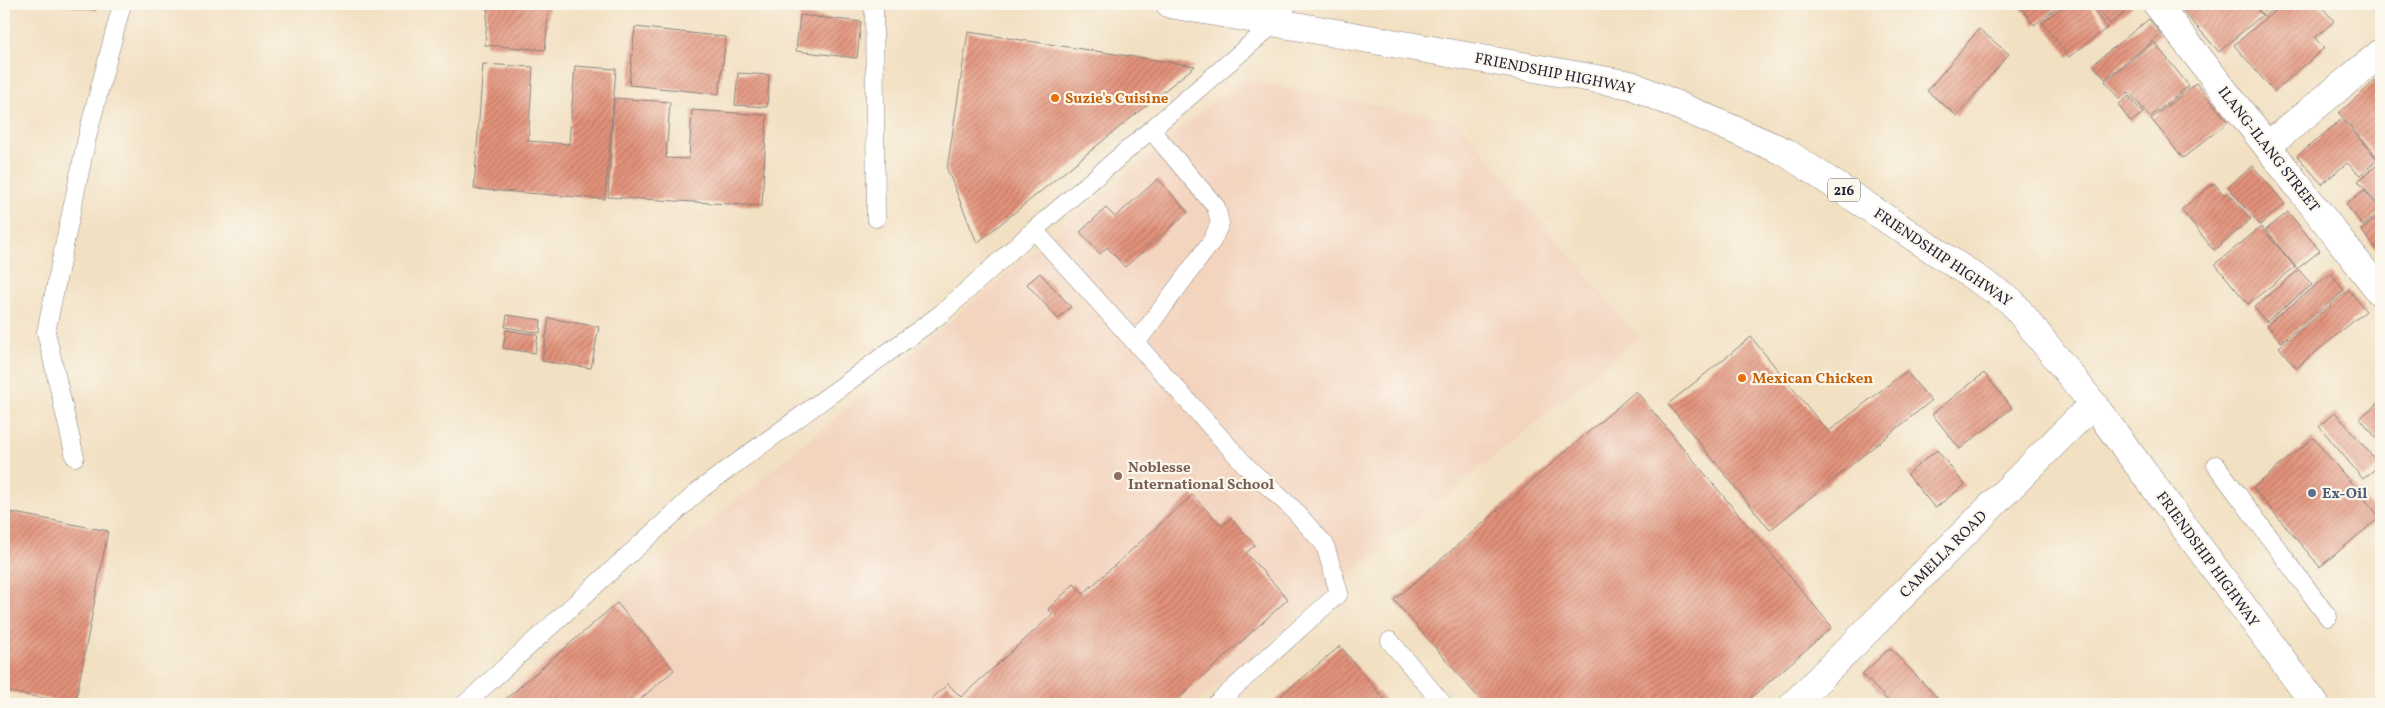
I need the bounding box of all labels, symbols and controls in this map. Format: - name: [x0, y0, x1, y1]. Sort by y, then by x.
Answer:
- street label: FRIENDSHIP HIGHWAY: [1473, 49, 1637, 100]
- street label: ILANG-ILANG STREET: [2212, 83, 2324, 217]
- place label: Suzie's Cuisine: [1065, 89, 1169, 110]
- marker: Suzie's Cuisine: [1049, 92, 1061, 104]
- road number: 216: [1828, 178, 1860, 202]
- street label: FRIENDSHIP HIGHWAY: [1869, 204, 2016, 313]
- place label: Mexican Chicken: [1752, 369, 1873, 390]
- marker: Mexican Chicken: [1736, 372, 1748, 384]
- place label: Noblesse International School: [1128, 458, 1274, 496]
- marker: Noblesse International School: [1112, 470, 1124, 482]
- place label: Ex-Oil: [2322, 484, 2367, 505]
- marker: Ex-Oil: [2306, 487, 2318, 499]
- street label: FRIENDSHIP HIGHWAY: [2150, 488, 2263, 632]
- street label: CAMELLA ROAD: [1896, 507, 1992, 603]

